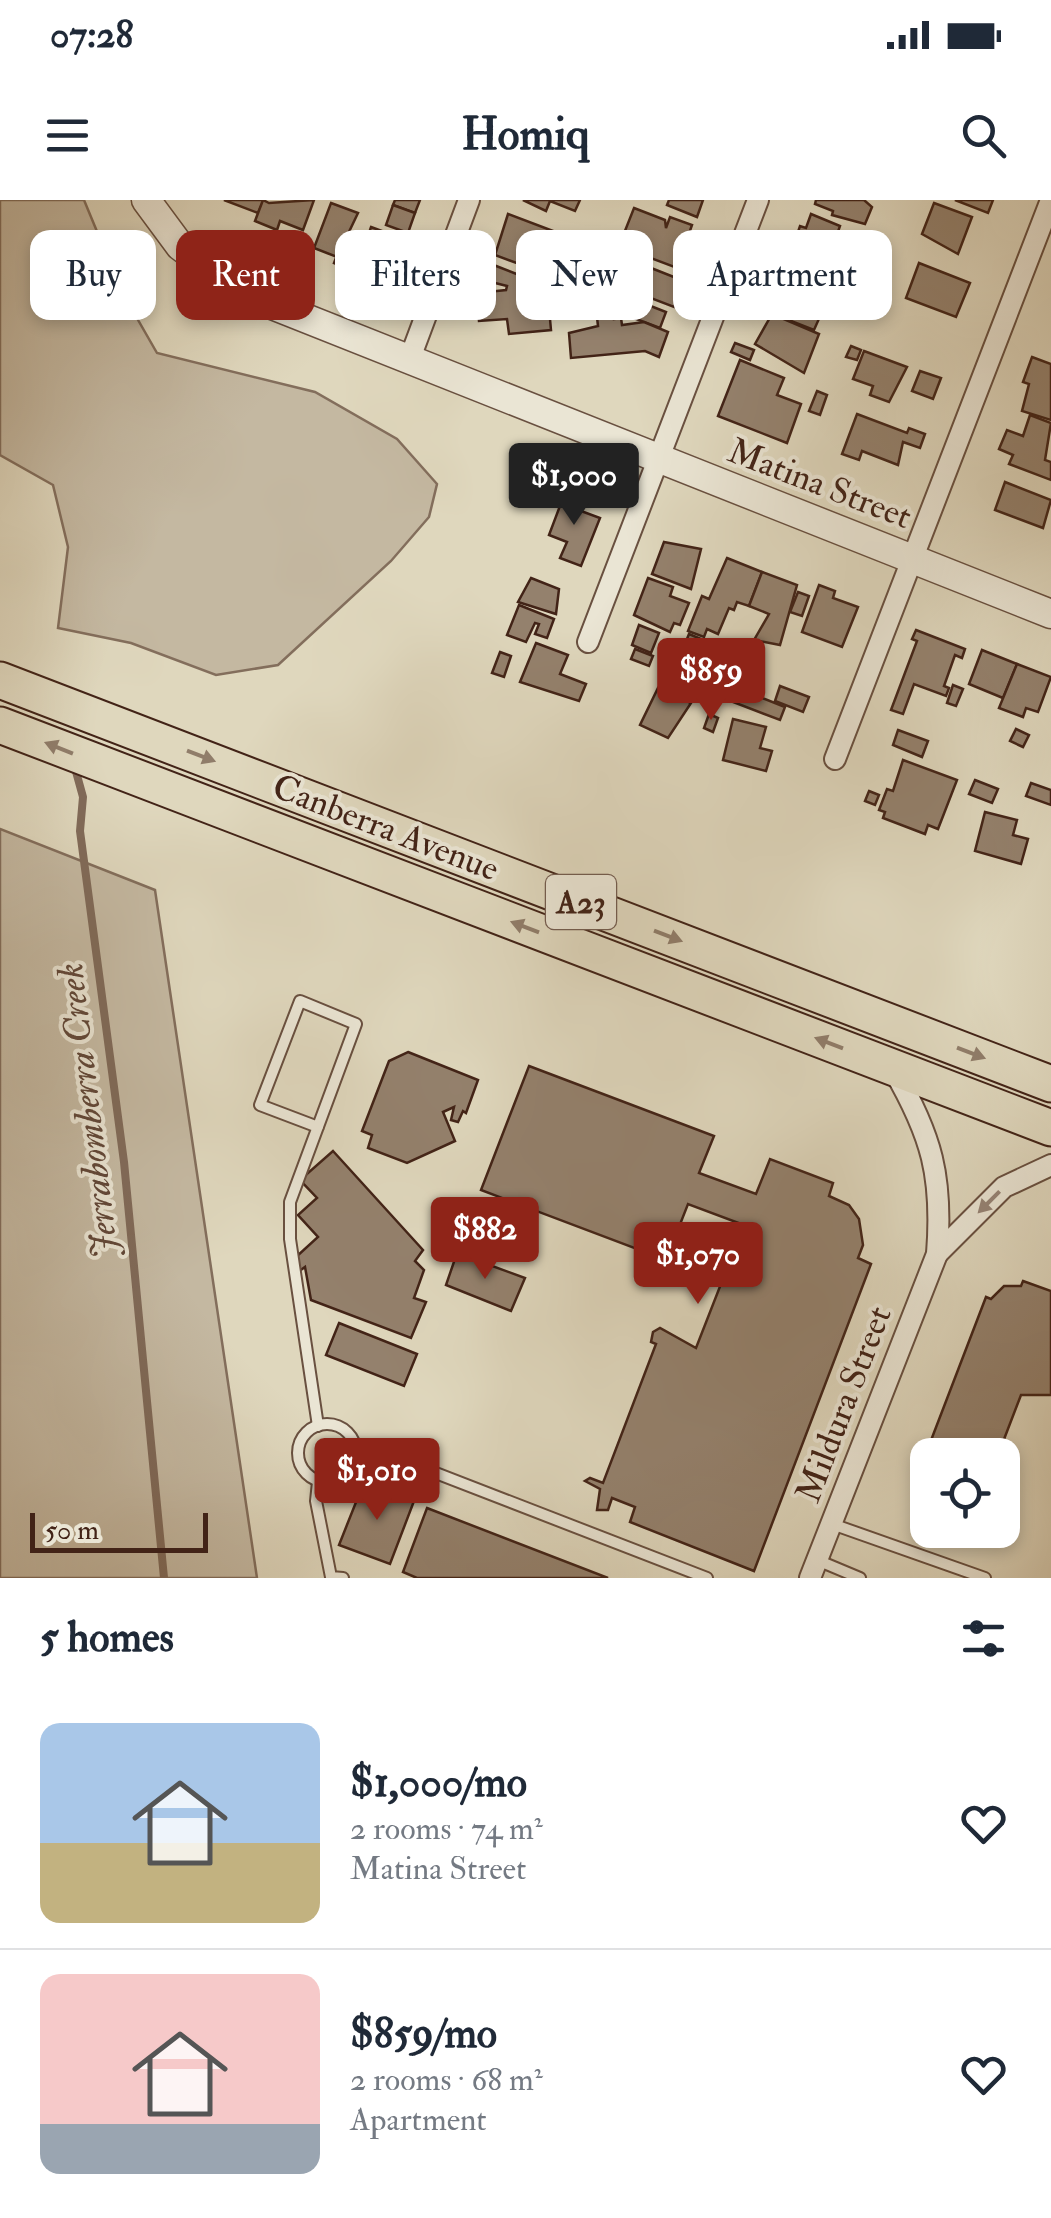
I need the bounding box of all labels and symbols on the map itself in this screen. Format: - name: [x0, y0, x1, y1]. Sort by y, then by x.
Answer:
- street label: Matina Street: [722, 429, 918, 539]
- pin: $1,000: [493, 443, 655, 528]
- pin: $859: [652, 638, 770, 723]
- one-way arrow: [43, 740, 73, 756]
- one-way arrow: [187, 748, 217, 764]
- street label: Canberra Avenue: [266, 765, 505, 891]
- road number: A23: [546, 875, 616, 929]
- one-way arrow: [510, 919, 540, 935]
- one-way arrow: [653, 929, 683, 944]
- water label: Jerrabomberra Creek: [46, 960, 130, 1261]
- one-way arrow: [814, 1035, 844, 1050]
- one-way arrow: [956, 1046, 986, 1061]
- one-way arrow: [977, 1190, 1001, 1213]
- pin: $882: [426, 1197, 544, 1282]
- pin: $1,070: [617, 1222, 779, 1307]
- street label: Mildura Street: [786, 1300, 901, 1509]
- pin: $1,010: [296, 1438, 458, 1523]
- scale bar: [30, 1508, 208, 1552]

